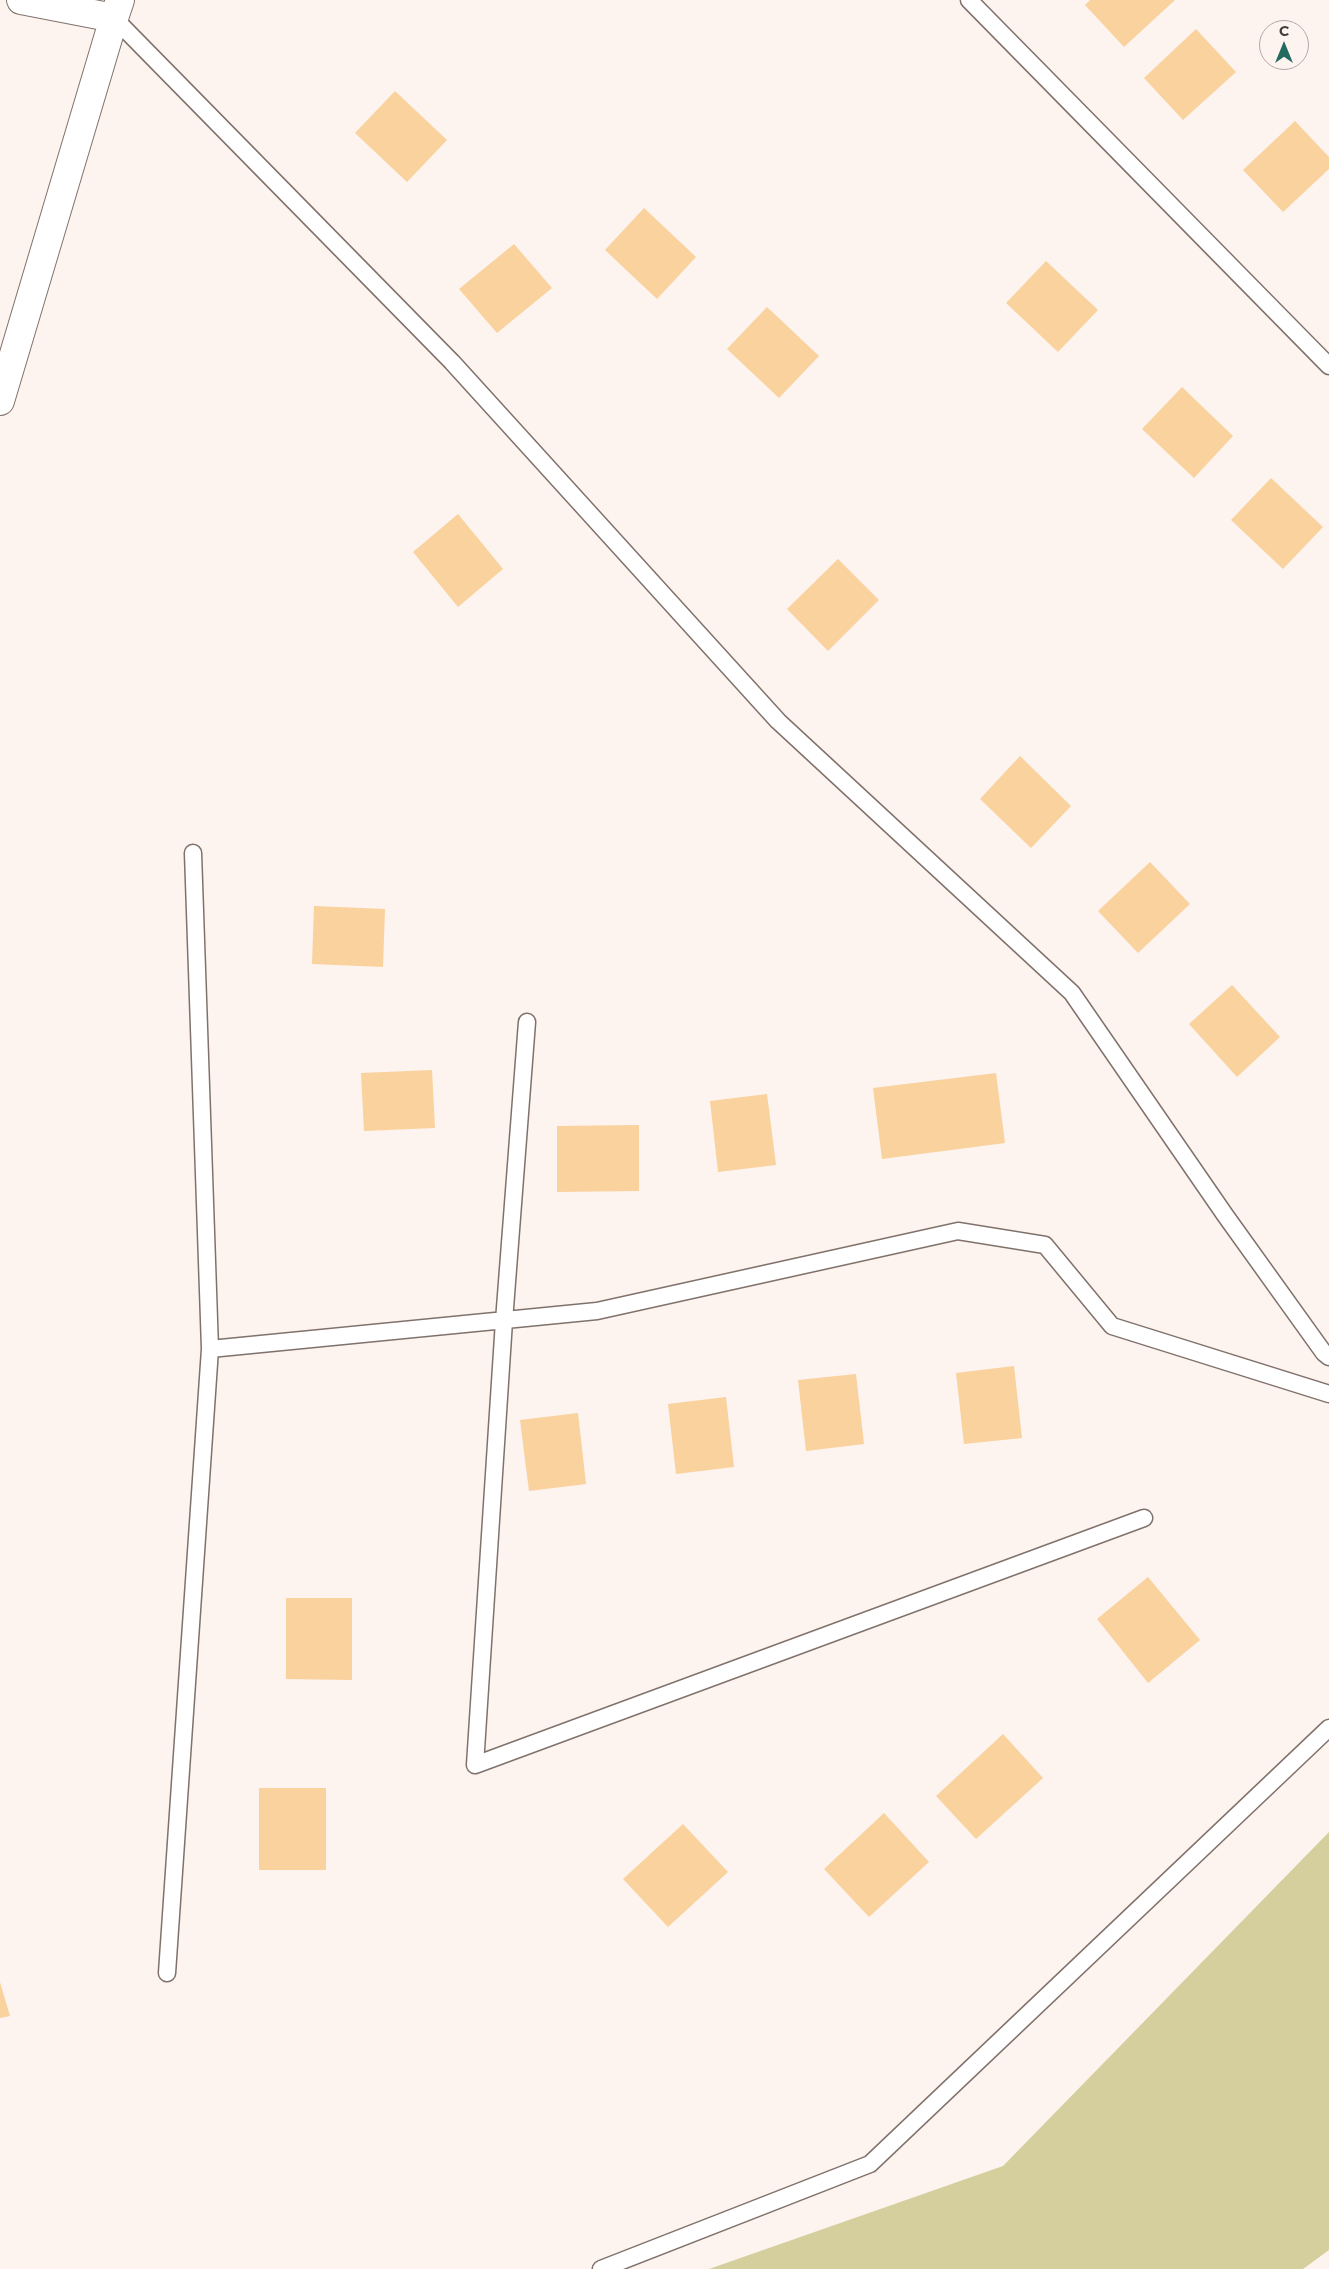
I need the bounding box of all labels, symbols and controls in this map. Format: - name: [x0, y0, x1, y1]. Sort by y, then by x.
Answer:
- north arrow: [1259, 20, 1309, 70]
- text: С: [1279, 22, 1289, 40]

